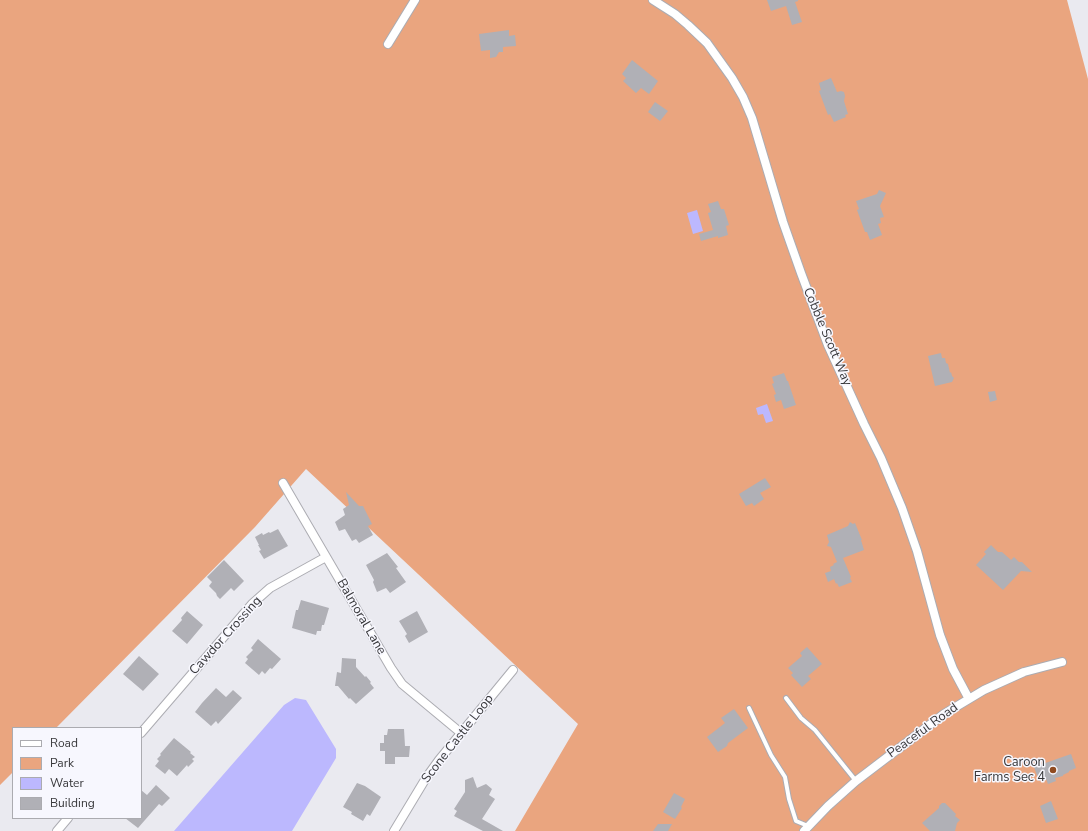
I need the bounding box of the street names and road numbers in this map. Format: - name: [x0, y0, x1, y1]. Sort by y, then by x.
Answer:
- street label: Cobble Scott Way: [799, 286, 855, 388]
- street label: Balmoral Lane: [333, 576, 389, 658]
- street label: Cawdor Crossing: [187, 594, 265, 678]
- street label: Scone Castle Loop: [419, 692, 497, 786]
- street label: Peaceful Road: [885, 700, 961, 762]

